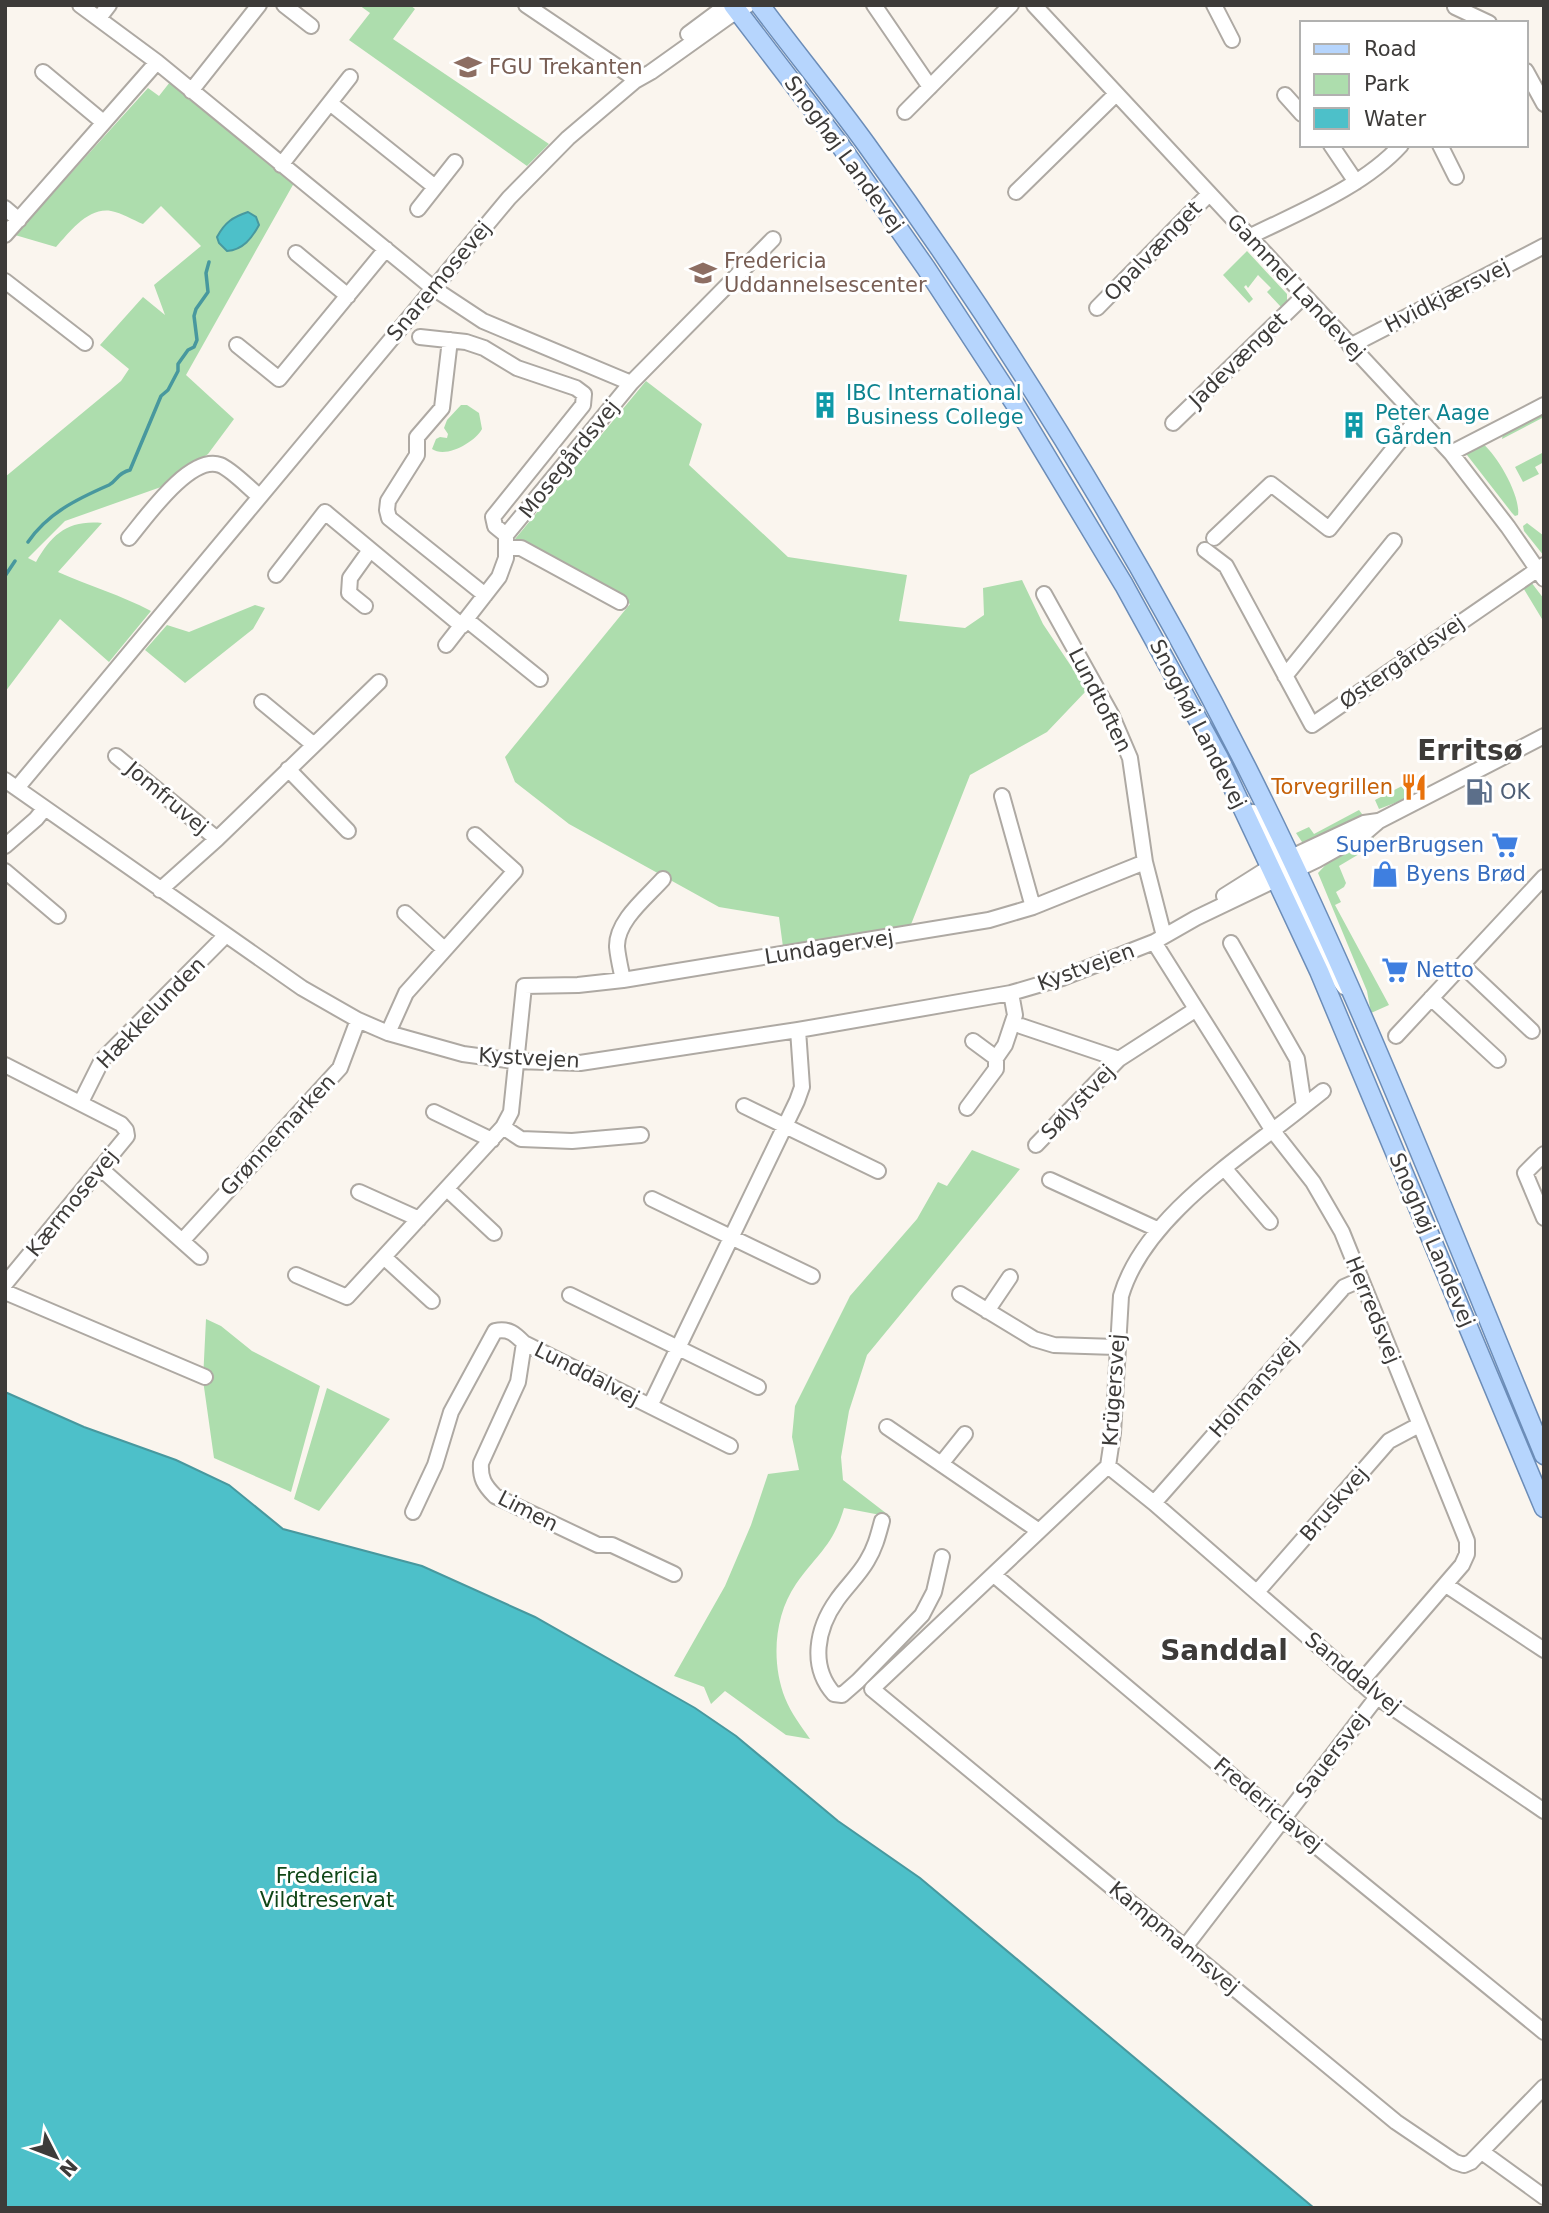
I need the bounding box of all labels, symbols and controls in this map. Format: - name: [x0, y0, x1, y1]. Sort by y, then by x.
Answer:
- legend: [1300, 21, 1528, 147]
- text: Road: [1364, 37, 1417, 61]
- school or university icon: FGU Trekanten: [453, 52, 483, 82]
- place label: FGU Trekanten: [489, 55, 643, 79]
- street label: Snoghøj Landevej: [779, 71, 909, 237]
- text: Park: [1364, 72, 1410, 96]
- text: Water: [1364, 107, 1426, 131]
- street label: Opalvænget: [1099, 196, 1207, 306]
- street label: Gammel Landevej: [1222, 209, 1370, 365]
- street label: Snaremosevej: [382, 216, 496, 346]
- place label: Fredericia Uddannelsescenter: [724, 249, 927, 297]
- street label: Hvidkjærsvej: [1381, 254, 1513, 338]
- school or university icon: Fredericia Uddannelsescenter: [688, 258, 718, 288]
- street label: Jadevænget: [1183, 308, 1292, 414]
- place label: IBC International Business College: [846, 381, 1024, 429]
- building icon: IBC International Business College: [810, 390, 840, 420]
- street label: Mosegårdsvej: [513, 395, 624, 523]
- place label: Peter Aage Gården: [1375, 401, 1490, 449]
- building icon: Peter Aage Gården: [1339, 410, 1369, 440]
- street label: Østergårdsvej: [1334, 609, 1469, 714]
- street label: Snoghøj Landevej: [1145, 635, 1251, 813]
- street label: Lundtoften: [1063, 644, 1137, 756]
- district label: Erritsø: [1417, 734, 1523, 767]
- street label: Jomfruvej: [119, 755, 213, 839]
- restaurant icon: Torvegrillen: [1399, 772, 1429, 802]
- place label: Torvegrillen: [1270, 775, 1393, 799]
- fuel station icon: OK: [1464, 777, 1494, 807]
- place label: OK: [1500, 780, 1532, 804]
- supermarket icon: SuperBrugsen: [1490, 830, 1520, 860]
- place label: SuperBrugsen: [1336, 833, 1484, 857]
- shop icon: Byens Brød: [1370, 859, 1400, 889]
- place label: Byens Brød: [1406, 862, 1526, 886]
- street label: Lundagervej: [763, 925, 895, 969]
- street label: Kystvejen: [1034, 938, 1138, 996]
- street label: Hækkelunden: [92, 953, 210, 1073]
- supermarket icon: Netto: [1380, 955, 1410, 985]
- place label: Netto: [1416, 958, 1474, 982]
- street label: Kystvejen: [478, 1043, 580, 1073]
- street label: Sølystvej: [1036, 1060, 1120, 1144]
- street label: Grønnemarken: [216, 1069, 340, 1201]
- street label: Kærmosevej: [21, 1145, 123, 1261]
- street label: Snoghøj Landevej: [1384, 1149, 1480, 1331]
- street label: Herredsvej: [1341, 1253, 1405, 1367]
- street label: Krügersvej: [1098, 1333, 1130, 1447]
- street label: Holmansvej: [1205, 1334, 1303, 1442]
- street label: Lunddalvej: [531, 1337, 643, 1411]
- street label: Bruskvej: [1295, 1462, 1373, 1546]
- street label: Limen: [494, 1486, 562, 1536]
- street label: Sanddalvej: [1300, 1627, 1406, 1719]
- district label: Sanddal: [1160, 1634, 1288, 1667]
- street label: Sauersvej: [1291, 1707, 1373, 1803]
- street label: Fredericiavej: [1209, 1753, 1327, 1857]
- park label: Fredericia Vildtreservat: [260, 1864, 394, 1912]
- street label: Kampmannsvej: [1104, 1877, 1244, 1999]
- north arrow: [21, 2122, 91, 2192]
- text: N: [55, 2155, 82, 2182]

